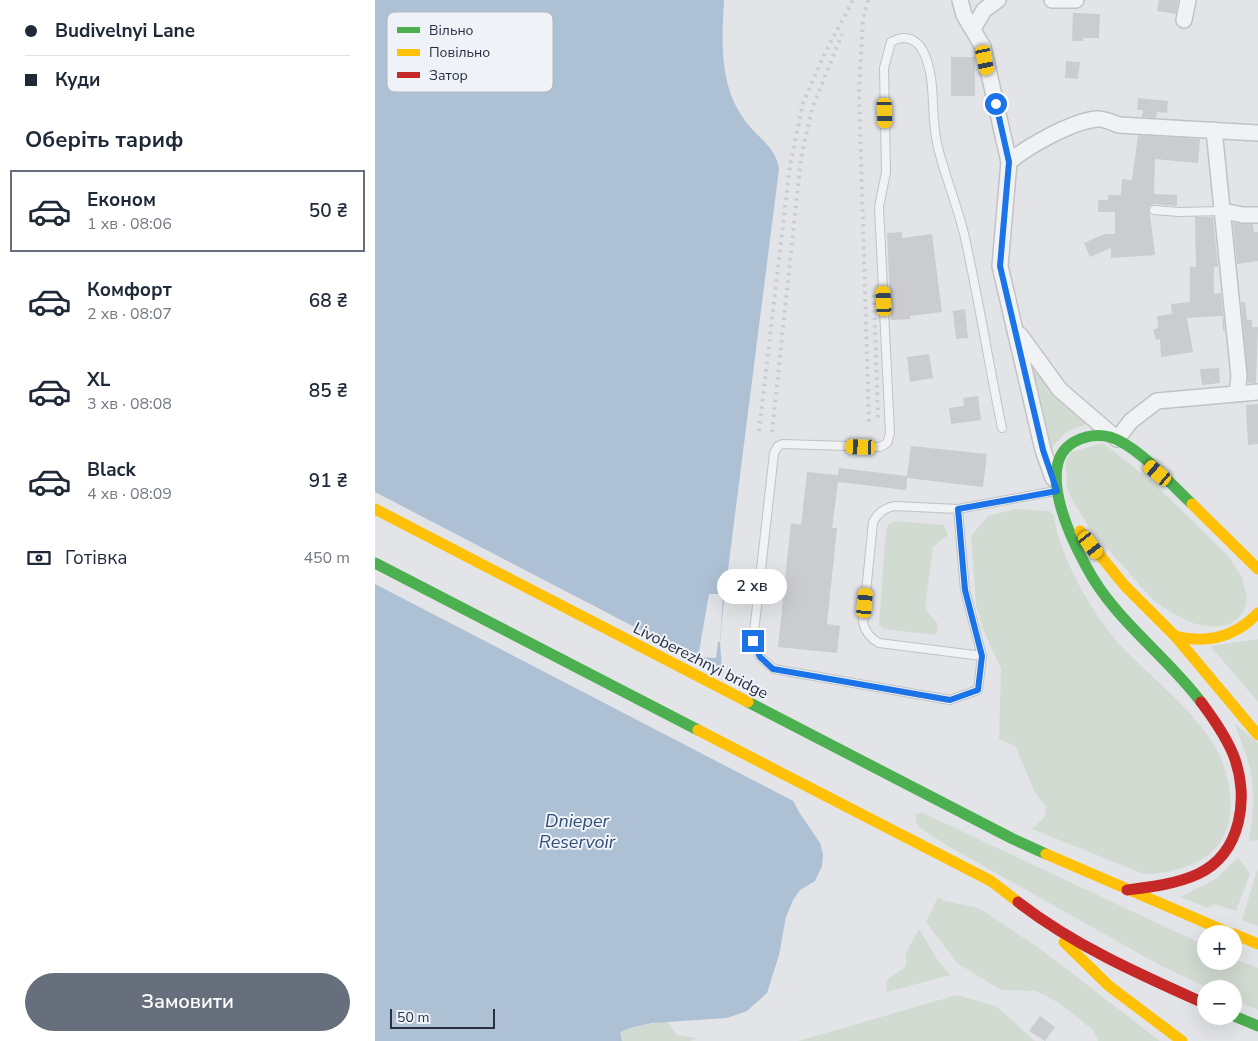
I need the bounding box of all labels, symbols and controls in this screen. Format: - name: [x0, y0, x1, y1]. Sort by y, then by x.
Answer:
- legend: [387, 12, 553, 92]
- text: Budivelnyi Lane: [55, 18, 195, 44]
- text: Вільно: [429, 21, 474, 40]
- text: Повільно: [429, 43, 490, 62]
- car: [974, 44, 995, 76]
- text: Затор: [429, 66, 468, 85]
- text: Куди: [55, 67, 101, 93]
- route start: [985, 93, 1007, 115]
- car: [876, 98, 893, 128]
- text: Оберіть тариф: [25, 125, 183, 155]
- text: Економ: [87, 187, 156, 213]
- icon: car: [27, 189, 72, 234]
- text: 50 ₴: [309, 198, 348, 224]
- text: 1 хв · 08:06: [87, 213, 172, 235]
- text: Комфорт: [87, 277, 172, 303]
- icon: car: [27, 279, 72, 324]
- car: [875, 286, 892, 316]
- text: 68 ₴: [309, 288, 348, 314]
- text: 2 хв · 08:07: [87, 303, 172, 325]
- text: XL: [87, 367, 110, 393]
- icon: car: [27, 369, 72, 414]
- text: 85 ₴: [309, 378, 348, 404]
- text: 3 хв · 08:08: [87, 393, 172, 415]
- car: [845, 439, 876, 455]
- text: Black: [87, 457, 136, 483]
- car: [1141, 458, 1174, 488]
- icon: car: [27, 459, 72, 504]
- text: 91 ₴: [309, 468, 348, 494]
- text: 4 хв · 08:09: [87, 483, 172, 505]
- car: [1075, 529, 1106, 561]
- icon: cash: [25, 544, 53, 572]
- text: Готівка: [65, 545, 127, 571]
- text: 450 m: [303, 547, 350, 569]
- callout: 2 хв: [718, 568, 788, 604]
- text: 2 хв: [736, 575, 768, 597]
- car: [856, 587, 873, 619]
- street label: Livoberezhnyi bridge: [629, 617, 772, 704]
- route end: [742, 630, 764, 652]
- water label: Dnieper Reservoir: [539, 809, 616, 854]
- map controls: [1197, 925, 1242, 1025]
- button: +: [1197, 925, 1242, 970]
- button: Замовити: [25, 973, 350, 1031]
- button: −: [1197, 980, 1242, 1025]
- scale bar: [390, 1006, 495, 1029]
- text: 50 m: [397, 1008, 429, 1027]

